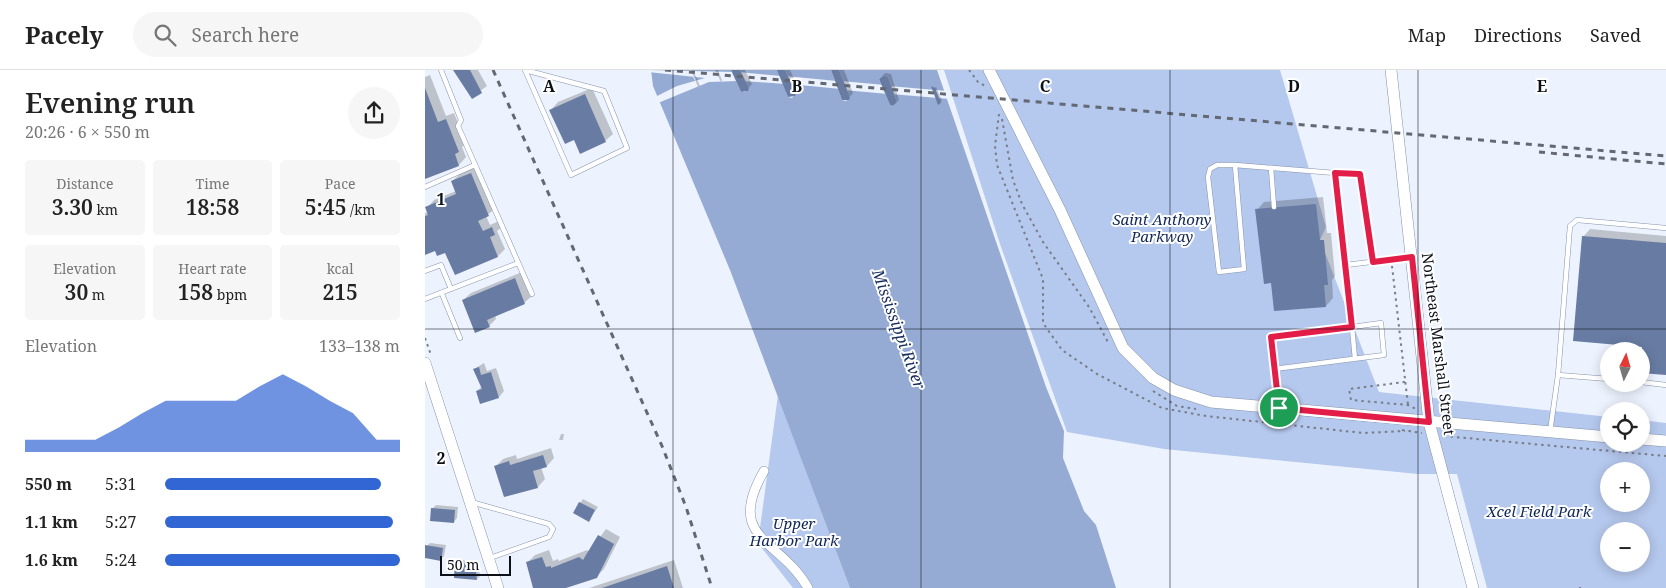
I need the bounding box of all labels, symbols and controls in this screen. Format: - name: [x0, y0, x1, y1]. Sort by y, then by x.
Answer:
- search box: [133, 12, 483, 57]
- text: Pacely: [25, 18, 103, 51]
- icon: search: [151, 21, 179, 49]
- text: Search here: [191, 22, 299, 48]
- text: Map: [1408, 23, 1446, 47]
- text: Directions: [1474, 23, 1562, 47]
- text: Saved: [1590, 23, 1641, 47]
- text: A: [543, 75, 556, 97]
- text: B: [792, 75, 803, 97]
- text: C: [1040, 75, 1051, 97]
- text: D: [1288, 75, 1300, 97]
- text: E: [1537, 75, 1547, 97]
- text: Evening run: [25, 83, 195, 121]
- button: share: [348, 87, 400, 139]
- text: 20:26 · 6 × 550 m: [25, 121, 150, 143]
- text: Distance: [56, 174, 113, 193]
- text: Time: [196, 174, 229, 193]
- text: Pace: [325, 174, 356, 193]
- text: 1: [436, 188, 446, 210]
- text: 3.30: [52, 193, 93, 221]
- text: 18:58: [186, 193, 239, 221]
- text: 5:45: [305, 193, 346, 221]
- text: km: [93, 200, 118, 219]
- text: /km: [346, 200, 376, 219]
- park label: Saint Anthony Parkway: [1112, 209, 1212, 246]
- street label: Northeast Marshall Street: [1418, 251, 1460, 436]
- text: Elevation: [53, 259, 116, 278]
- text: Heart rate: [178, 259, 247, 278]
- text: kcal: [327, 259, 354, 278]
- water label: Mississippi River: [867, 265, 931, 393]
- text: 30: [65, 278, 88, 306]
- text: 158: [178, 278, 213, 306]
- text: 215: [322, 278, 358, 306]
- text: m: [88, 285, 105, 304]
- text: bpm: [213, 285, 247, 304]
- text: Elevation: [25, 335, 97, 357]
- text: 133–138 m: [319, 335, 400, 357]
- north arrow: [1600, 342, 1650, 392]
- map controls: [1600, 342, 1650, 572]
- pin: [1258, 387, 1300, 429]
- icon: arrive: [1265, 394, 1293, 422]
- button: locate: [1600, 402, 1650, 452]
- text: 2: [436, 447, 446, 469]
- button: +: [1600, 462, 1650, 512]
- text: 550 m: [25, 473, 72, 495]
- text: 5:31: [105, 473, 136, 495]
- park label: Xcel Field Park: [1486, 501, 1592, 521]
- text: 1.1 km: [25, 511, 78, 533]
- text: 5:27: [105, 511, 136, 533]
- park label: Upper Harbor Park: [748, 513, 839, 550]
- button: −: [1600, 522, 1650, 572]
- text: 1.6 km: [25, 549, 78, 571]
- text: 5:24: [105, 549, 136, 571]
- scale bar: [440, 553, 511, 576]
- text: 50 m: [447, 555, 480, 574]

